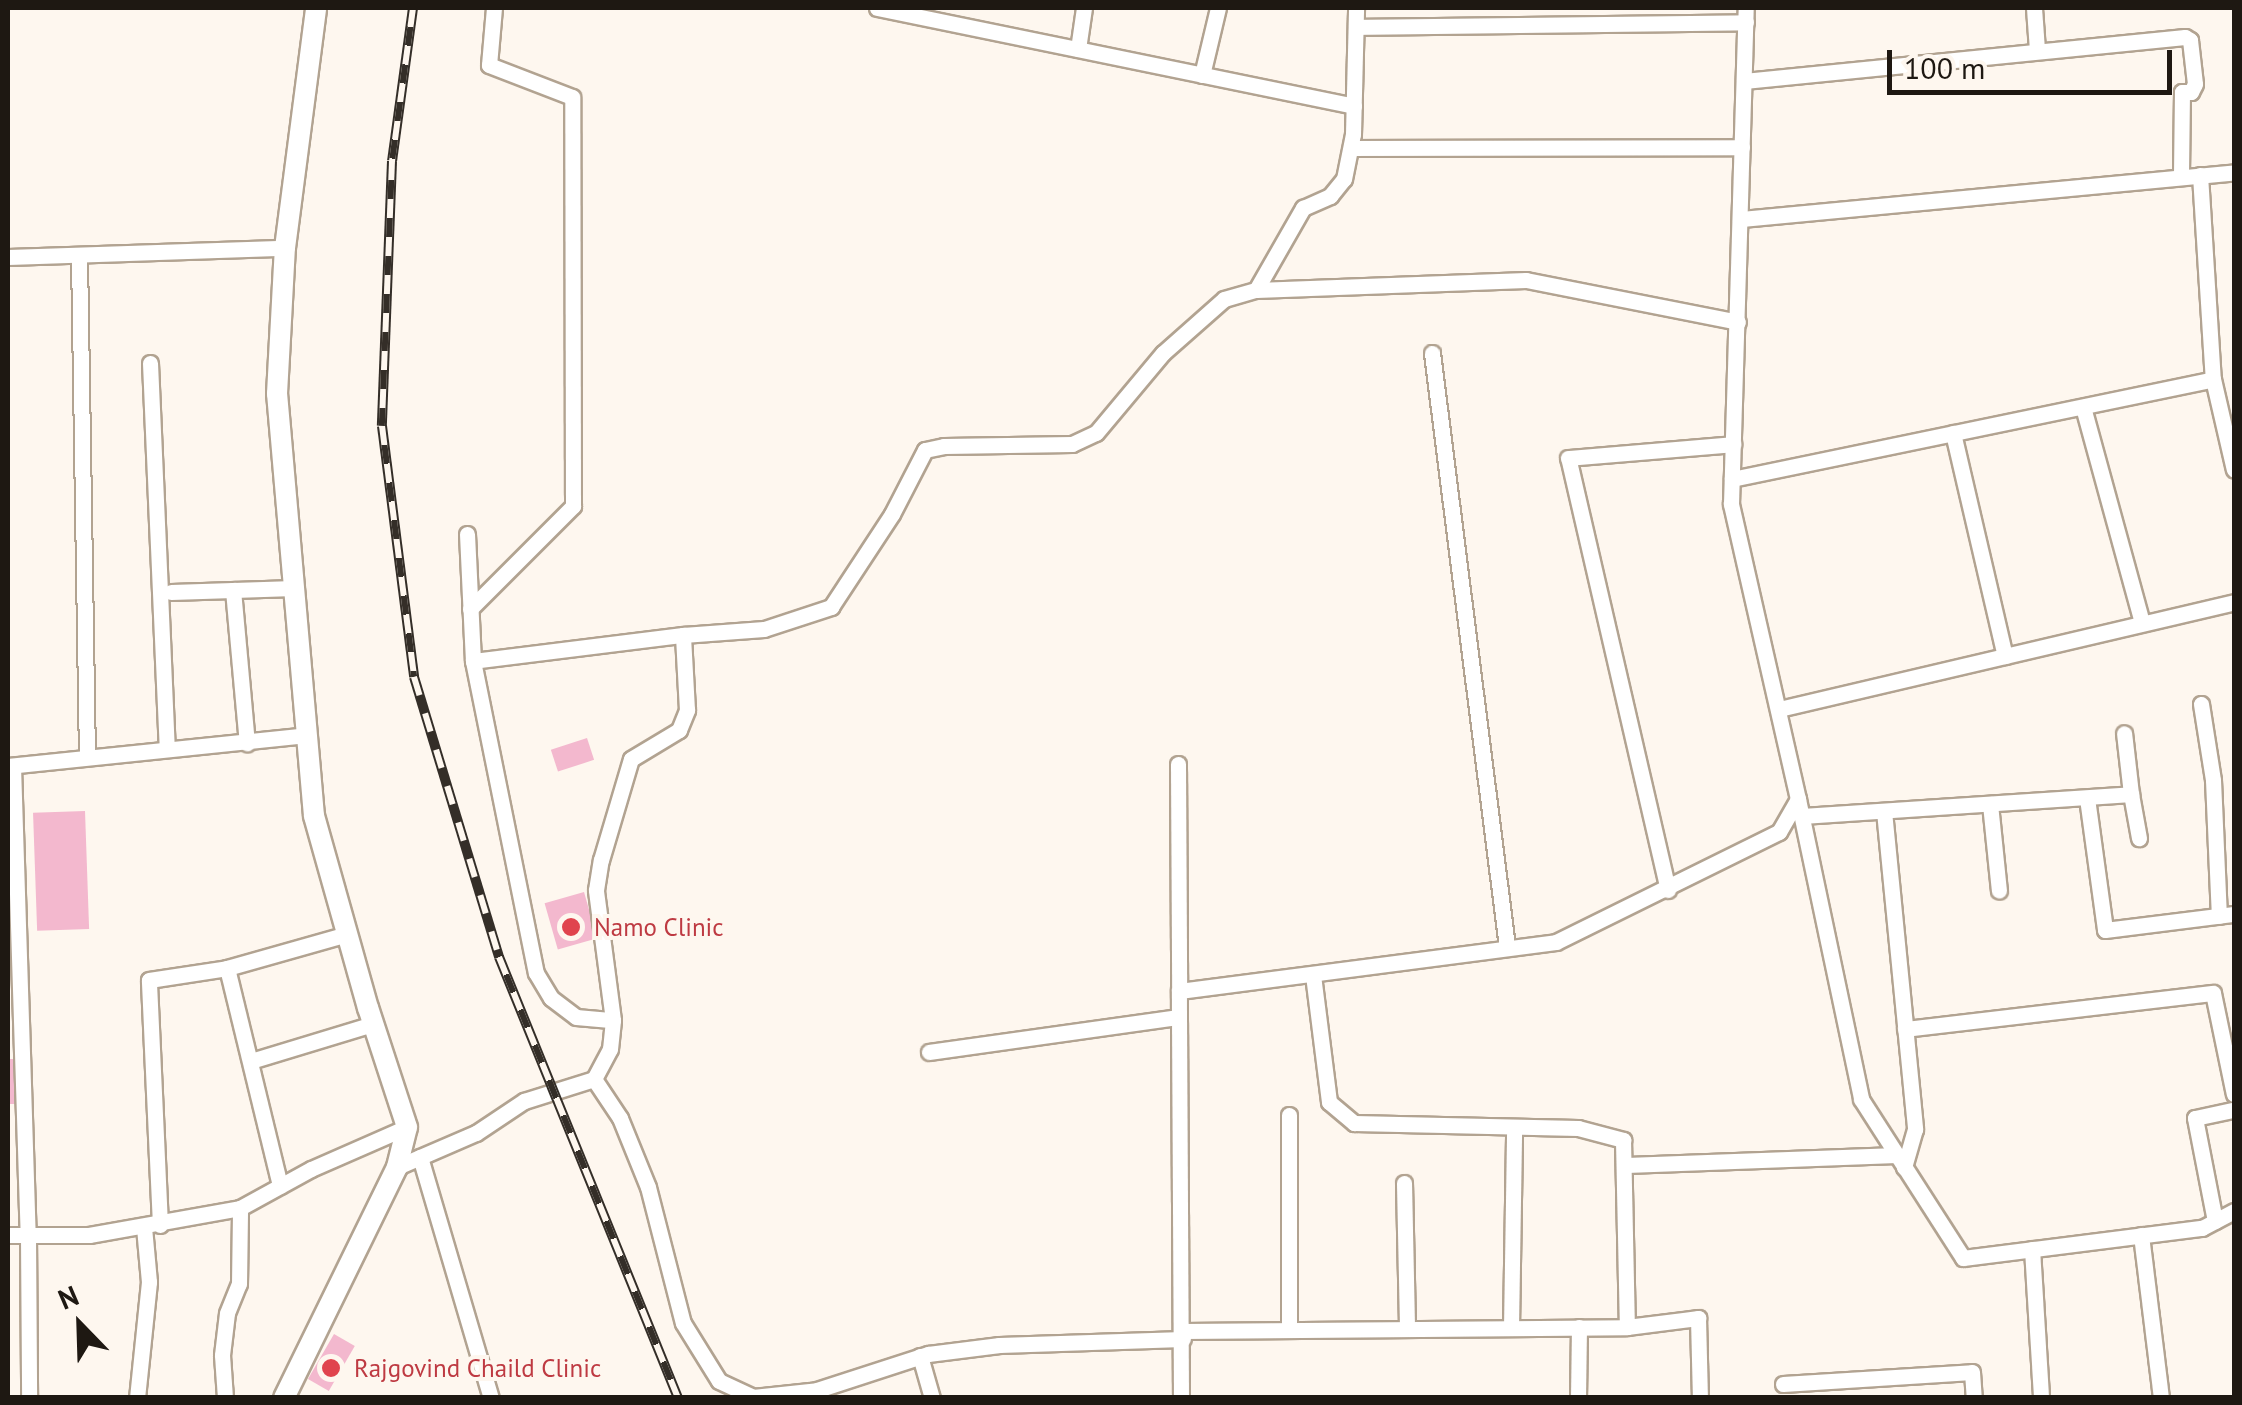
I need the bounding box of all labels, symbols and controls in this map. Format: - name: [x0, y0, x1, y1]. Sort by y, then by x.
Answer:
- scale bar: [1892, 30, 2177, 92]
- text: 100 m: [1904, 48, 1985, 87]
- place label: Namo Clinic: [594, 912, 724, 942]
- marker: Namo Clinic: [558, 914, 584, 940]
- north arrow: [30, 1275, 130, 1375]
- text: N: [52, 1276, 84, 1318]
- place label: Rajgovind Chaild Clinic: [354, 1353, 601, 1383]
- marker: Rajgovind Chaild Clinic: [318, 1355, 344, 1381]

